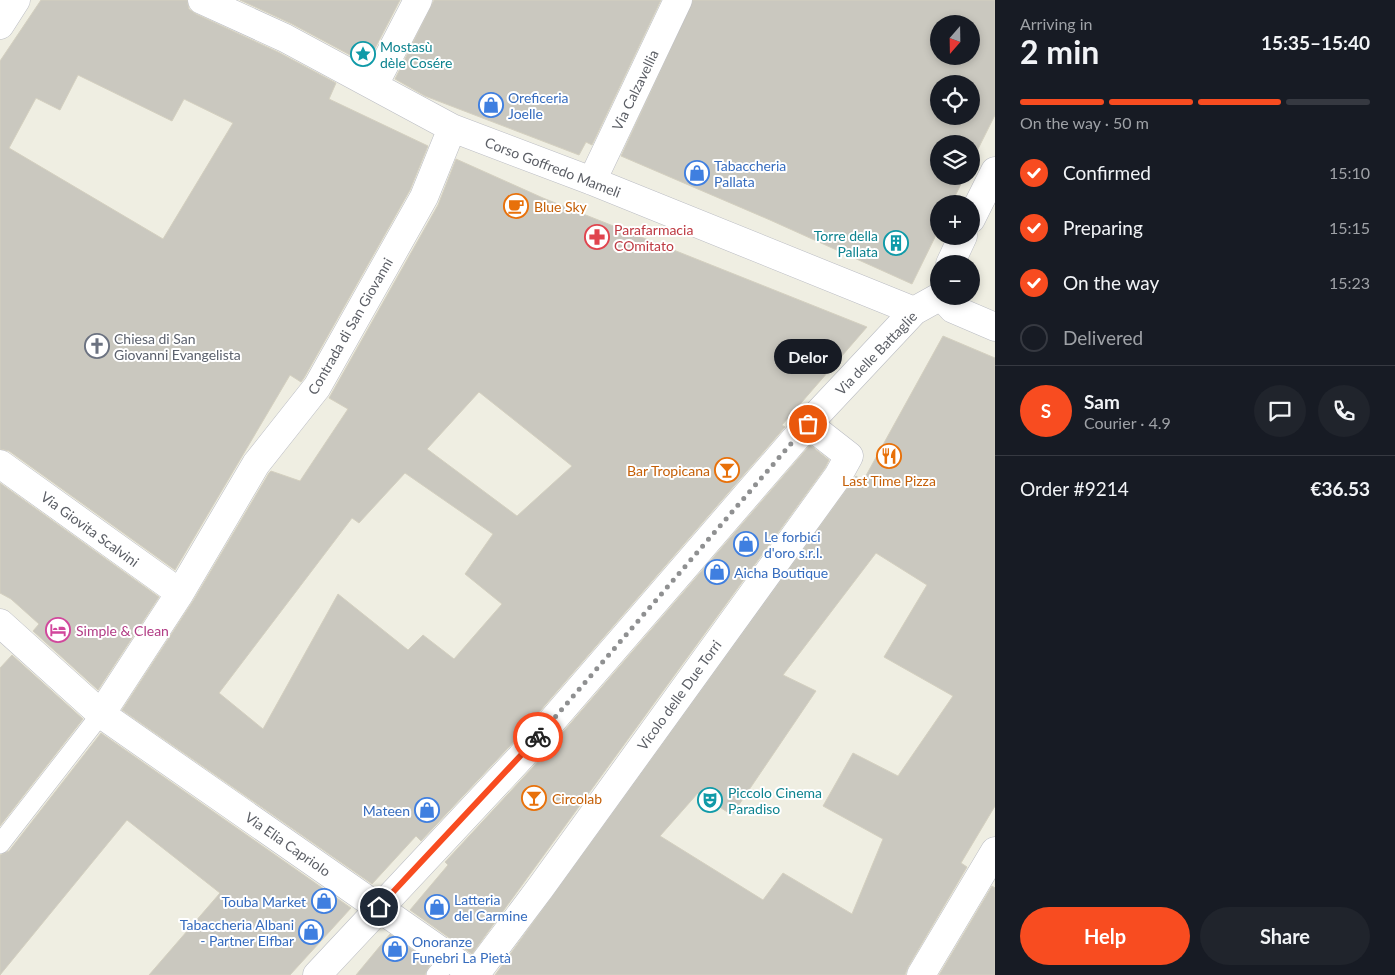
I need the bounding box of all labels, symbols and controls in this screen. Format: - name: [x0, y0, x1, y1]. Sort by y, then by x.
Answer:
- text: Arriving in: [1020, 14, 1093, 33]
- north arrow: [930, 15, 980, 65]
- map controls: [930, 15, 980, 305]
- text: 15:35–15:40: [1261, 31, 1370, 54]
- text: 2 min: [1020, 32, 1099, 71]
- place label: Mostasù dèle Cosére: [380, 38, 452, 71]
- place icon: Mostasù dèle Cosére: [350, 41, 376, 67]
- street label: Via Calzavellia: [608, 47, 662, 133]
- button: locate: [930, 75, 980, 125]
- place label: Oreficeria Joelle: [508, 89, 569, 122]
- shop icon: Oreficeria Joelle: [478, 92, 504, 118]
- text: On the way · 50 m: [1020, 113, 1149, 132]
- street label: Corso Goffredo Mameli: [483, 133, 623, 201]
- button: layers: [930, 135, 980, 185]
- place label: Tabaccheria Pallata: [714, 157, 786, 190]
- icon: check: [1020, 159, 1048, 187]
- shop icon: Tabaccheria Pallata: [684, 160, 710, 186]
- text: Confirmed: [1063, 161, 1151, 184]
- text: 15:10: [1329, 163, 1370, 182]
- cafe icon: Blue Sky: [503, 193, 529, 219]
- button: +: [930, 195, 980, 245]
- place label: Blue Sky: [534, 198, 588, 215]
- icon: check: [1020, 214, 1048, 242]
- text: Preparing: [1063, 216, 1143, 239]
- text: 15:15: [1329, 218, 1370, 237]
- place label: Parafarmacia COmitato: [614, 221, 693, 254]
- pharmacy icon: Parafarmacia COmitato: [584, 224, 610, 250]
- place label: Torre della Pallata: [814, 227, 878, 260]
- building icon: Torre della Pallata: [883, 230, 909, 256]
- street label: Contrada di San Giovanni: [304, 255, 396, 397]
- button: −: [930, 255, 980, 305]
- icon: check: [1020, 269, 1048, 297]
- text: On the way: [1063, 271, 1159, 294]
- text: 15:23: [1329, 273, 1370, 292]
- street label: Via delle Battaglie: [832, 308, 920, 398]
- text: Delivered: [1063, 326, 1143, 349]
- place label: Chiesa di San Giovanni Evangelista: [114, 330, 241, 363]
- church icon: Chiesa di San Giovanni Evangelista: [84, 333, 110, 359]
- callout: Delor: [774, 339, 842, 374]
- text: Delor: [788, 347, 828, 366]
- button: chat: [1254, 385, 1306, 437]
- button: phone: [1318, 385, 1370, 437]
- text: Sam: [1084, 390, 1120, 413]
- text: S: [1041, 399, 1051, 422]
- pin: [787, 403, 829, 445]
- icon: bag: [794, 410, 822, 438]
- text: Courier · 4.9: [1084, 413, 1171, 432]
- restaurant icon: Last Time Pizza: [876, 443, 902, 469]
- bar icon: Bar Tropicana: [714, 457, 740, 483]
- place label: Bar Tropicana: [627, 462, 710, 479]
- place label: Last Time Pizza: [842, 472, 936, 489]
- text: Order #9214: [1020, 477, 1129, 500]
- text: €36.53: [1310, 477, 1370, 500]
- street label: Via Giovita Scalvini: [38, 488, 142, 570]
- place label: Le forbici d'oro s.r.l.: [764, 528, 823, 561]
- shop icon: Le forbici d'oro s.r.l.: [733, 531, 759, 557]
- shop icon: Aicha Boutique: [704, 559, 730, 585]
- place label: Aicha Boutique: [734, 564, 828, 581]
- hotel icon: Simple & Clean: [45, 617, 71, 643]
- place label: Simple & Clean: [76, 622, 169, 639]
- street label: Vicolo delle Due Torri: [633, 637, 725, 753]
- courier: [513, 712, 563, 762]
- icon: bike: [524, 723, 552, 751]
- place label: Piccolo Cinema Paradiso: [728, 784, 822, 817]
- bar icon: Circolab: [521, 785, 547, 811]
- theatre icon: Piccolo Cinema Paradiso: [697, 787, 723, 813]
- place label: Circolab: [552, 790, 602, 807]
- shop icon: Mateen: [414, 797, 440, 823]
- place label: Mateen: [363, 802, 410, 819]
- street label: Via Elia Capriolo: [242, 808, 334, 880]
- pin: [358, 886, 400, 928]
- shop icon: Touba Market: [311, 888, 337, 914]
- place label: Latteria del Carmine: [454, 891, 528, 924]
- place label: Touba Market: [221, 893, 306, 910]
- icon: home: [365, 893, 393, 921]
- shop icon: Latteria del Carmine: [424, 894, 450, 920]
- button: Help: [1020, 907, 1190, 965]
- button: Share: [1200, 907, 1370, 965]
- place label: Tabaccheria Albani - Partner Elfbar: [180, 916, 294, 949]
- shop icon: Tabaccheria Albani - Partner Elfbar: [298, 919, 324, 945]
- place label: Onoranze Funebri La Pietà: [412, 933, 511, 966]
- shop icon: Onoranze Funebri La Pietà: [382, 936, 408, 962]

